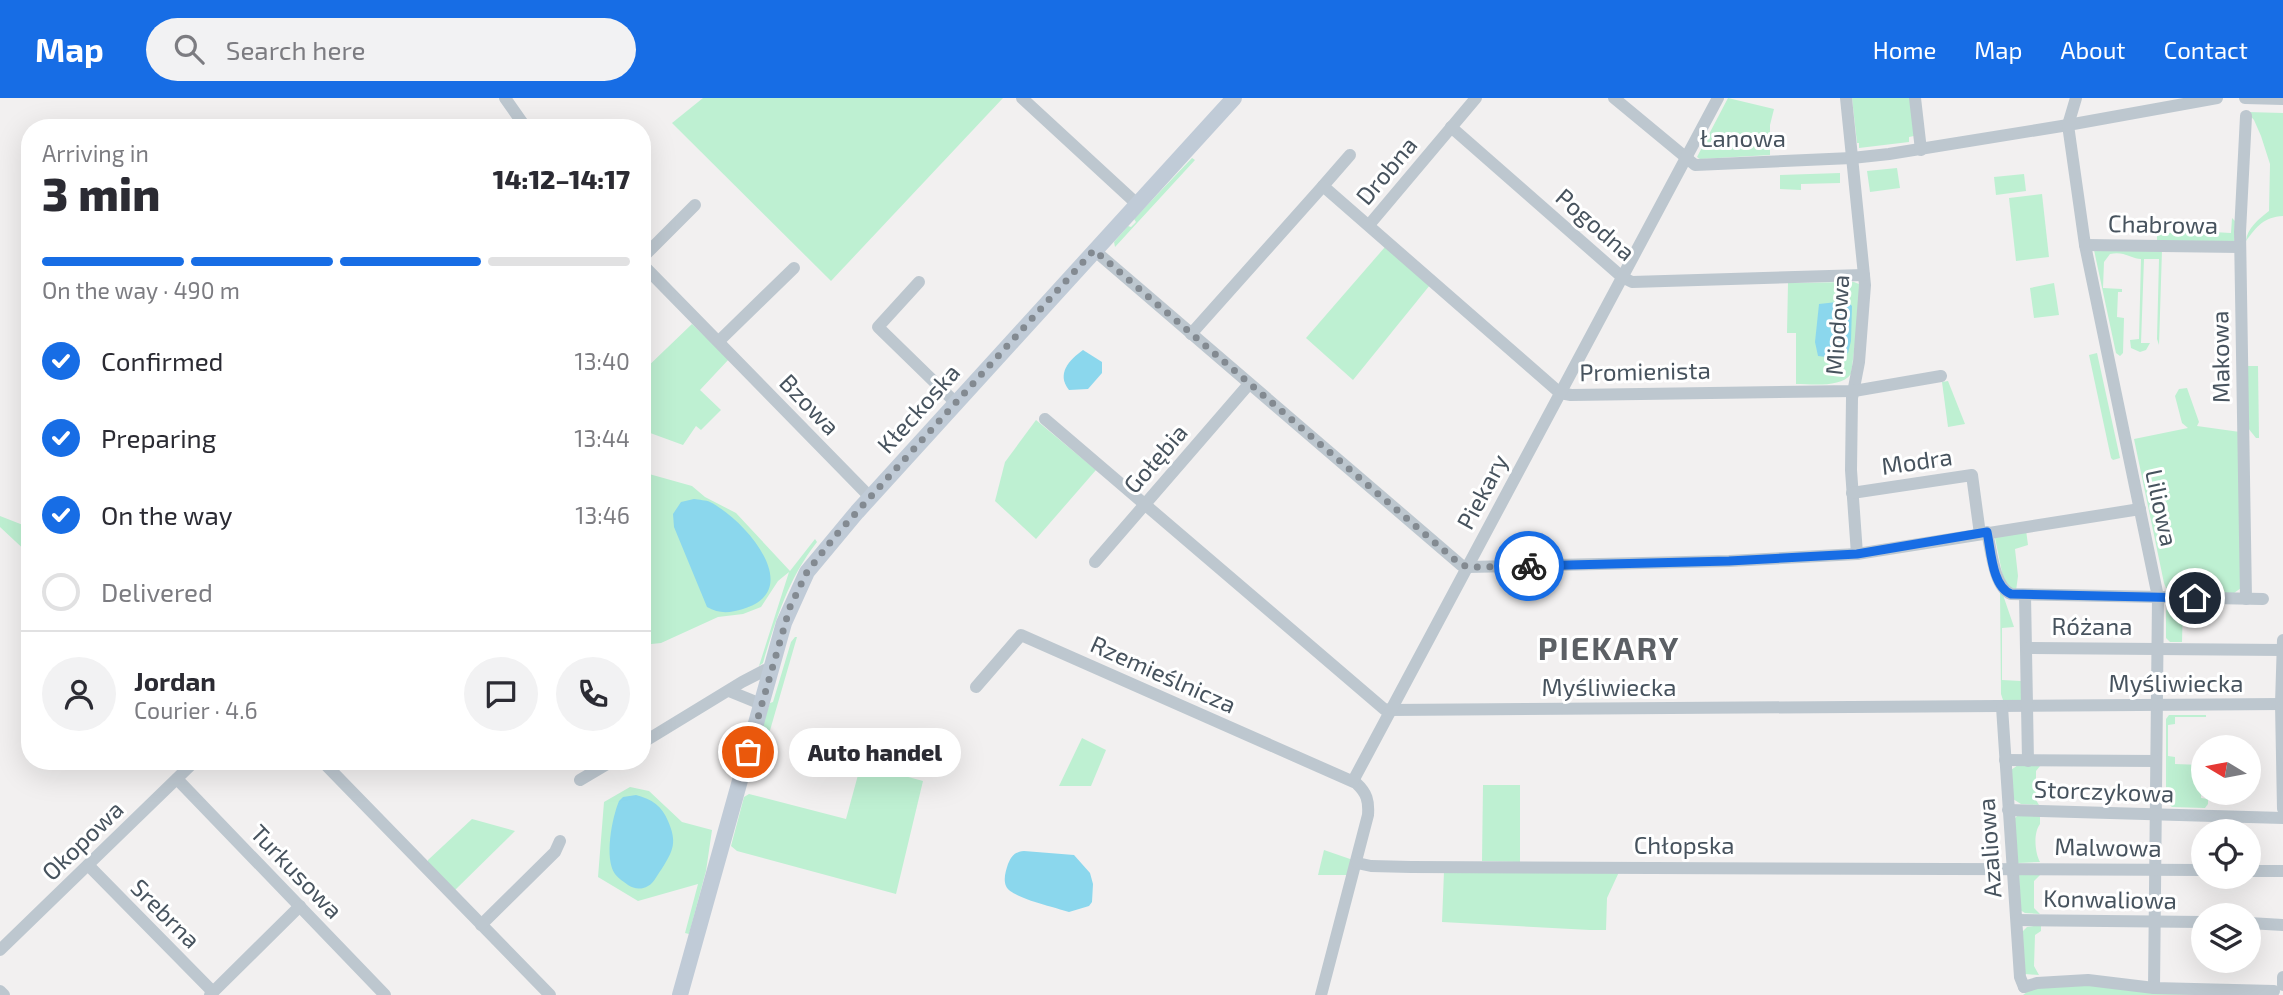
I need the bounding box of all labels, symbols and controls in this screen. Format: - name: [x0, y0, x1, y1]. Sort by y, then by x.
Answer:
- search box: [146, 18, 636, 81]
- text: Map: [35, 29, 104, 69]
- icon: search: [170, 30, 208, 68]
- text: Search here: [226, 34, 365, 65]
- text: Home: [1873, 35, 1936, 64]
- text: Map: [1974, 35, 2022, 64]
- text: About: [2060, 35, 2126, 64]
- text: Contact: [2164, 35, 2248, 64]
- street label: Łanowa: [1700, 123, 1786, 152]
- street label: Drobna: [1349, 130, 1423, 210]
- text: Arriving in: [42, 139, 149, 167]
- text: 14:12–14:17: [493, 163, 630, 194]
- text: 3 min: [42, 165, 160, 220]
- street label: Pogodna: [1550, 182, 1642, 266]
- street label: Chabrowa: [2108, 208, 2218, 239]
- street label: Miodowa: [1819, 274, 1854, 376]
- text: On the way · 490 m: [42, 276, 240, 304]
- street label: Makowa: [2204, 311, 2235, 404]
- icon: check: [42, 342, 80, 380]
- text: Confirmed: [101, 345, 224, 376]
- text: 13:40: [575, 347, 630, 375]
- street label: Promienista: [1579, 355, 1711, 386]
- street label: Kłeckoska: [870, 358, 965, 458]
- street label: Bzowa: [774, 367, 846, 440]
- street label: Gołębia: [1117, 417, 1193, 499]
- icon: check: [42, 419, 80, 457]
- text: Preparing: [101, 422, 216, 453]
- text: 13:44: [574, 424, 630, 452]
- street label: Modra: [1880, 441, 1954, 480]
- street label: Piekary: [1450, 449, 1514, 534]
- street label: Liliowa: [2140, 467, 2185, 549]
- icon: check: [42, 496, 80, 534]
- text: On the way: [101, 499, 232, 530]
- text: 13:46: [575, 501, 630, 529]
- courier: [1494, 531, 1564, 601]
- icon: bike: [1510, 547, 1548, 585]
- pin: [2165, 568, 2225, 628]
- text: Delivered: [101, 576, 213, 607]
- icon: home: [2176, 579, 2214, 617]
- street label: Różana: [2052, 611, 2132, 640]
- district label: PIEKARY: [1538, 628, 1680, 666]
- street label: Rzemieślnicza: [1086, 629, 1241, 719]
- button: person: [42, 657, 116, 731]
- button: chat: [464, 657, 538, 731]
- button: phone: [556, 657, 630, 731]
- text: Jordan: [134, 665, 216, 696]
- street label: Myśliwiecka: [2109, 668, 2243, 697]
- street label: Myśliwiecka: [1542, 672, 1676, 701]
- text: Courier · 4.6: [134, 696, 258, 724]
- pin: [718, 722, 778, 782]
- callout: Auto handel: [790, 728, 962, 776]
- icon: bag: [729, 733, 767, 771]
- north arrow: [2191, 735, 2261, 805]
- map controls: [2191, 735, 2261, 973]
- text: Auto handel: [808, 738, 942, 766]
- street label: Storczykowa: [2033, 774, 2175, 807]
- street label: Okopowa: [35, 794, 129, 886]
- street label: Azaliowa: [1971, 797, 2006, 899]
- street label: Turkusowa: [245, 818, 349, 924]
- button: locate: [2191, 819, 2261, 889]
- street label: Chłopska: [1634, 830, 1734, 859]
- street label: Malwowa: [2054, 831, 2162, 862]
- street label: Srebrna: [125, 872, 207, 954]
- street label: Konwaliowa: [2043, 883, 2177, 914]
- button: layers: [2191, 903, 2261, 973]

